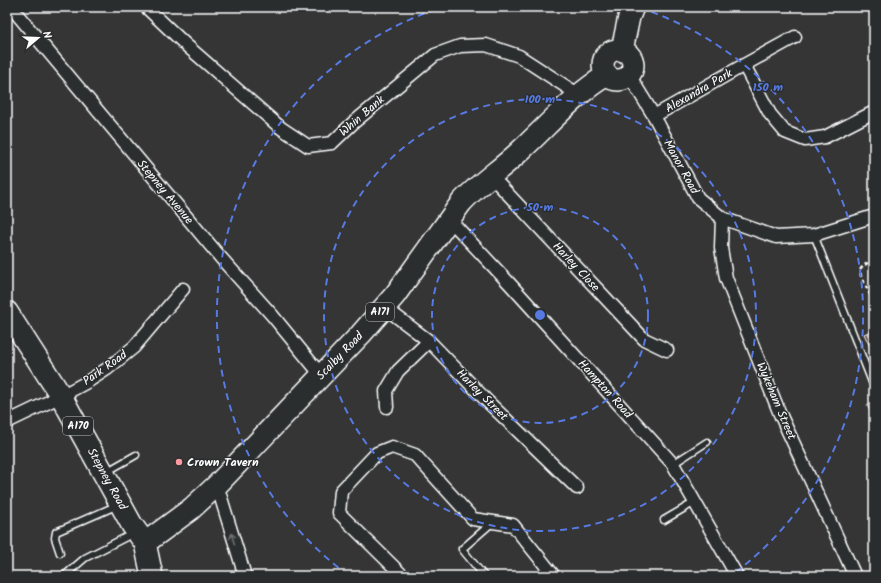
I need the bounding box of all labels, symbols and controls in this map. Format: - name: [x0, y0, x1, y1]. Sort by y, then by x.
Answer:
- north arrow: [18, 18, 58, 58]
- text: N: [37, 29, 56, 41]
- street label: Alexandra Park: [662, 64, 737, 118]
- text: 150 m: [753, 78, 783, 97]
- street label: Whin Bank: [335, 90, 389, 141]
- text: 100 m: [525, 90, 555, 109]
- street label: Manor Road: [658, 136, 704, 199]
- street label: Stepney Avenue: [132, 155, 198, 229]
- text: 50 m: [526, 198, 554, 217]
- street label: Harley Close: [548, 238, 605, 297]
- road number: A171: [366, 303, 394, 321]
- centre of rings: [533, 308, 547, 322]
- street label: Scalby Road: [312, 327, 369, 385]
- street label: Park Road: [79, 345, 132, 390]
- street label: Hampton Road: [573, 355, 638, 424]
- street label: Wykeham Street: [751, 359, 801, 443]
- street label: Harley Street: [452, 365, 513, 426]
- road number: A170: [63, 417, 93, 435]
- street label: Stepney Road: [82, 444, 132, 514]
- place label: Crown Tavern: [187, 453, 259, 472]
- marker: Crown Tavern: [174, 457, 184, 467]
- one-way arrow: [229, 533, 237, 546]

